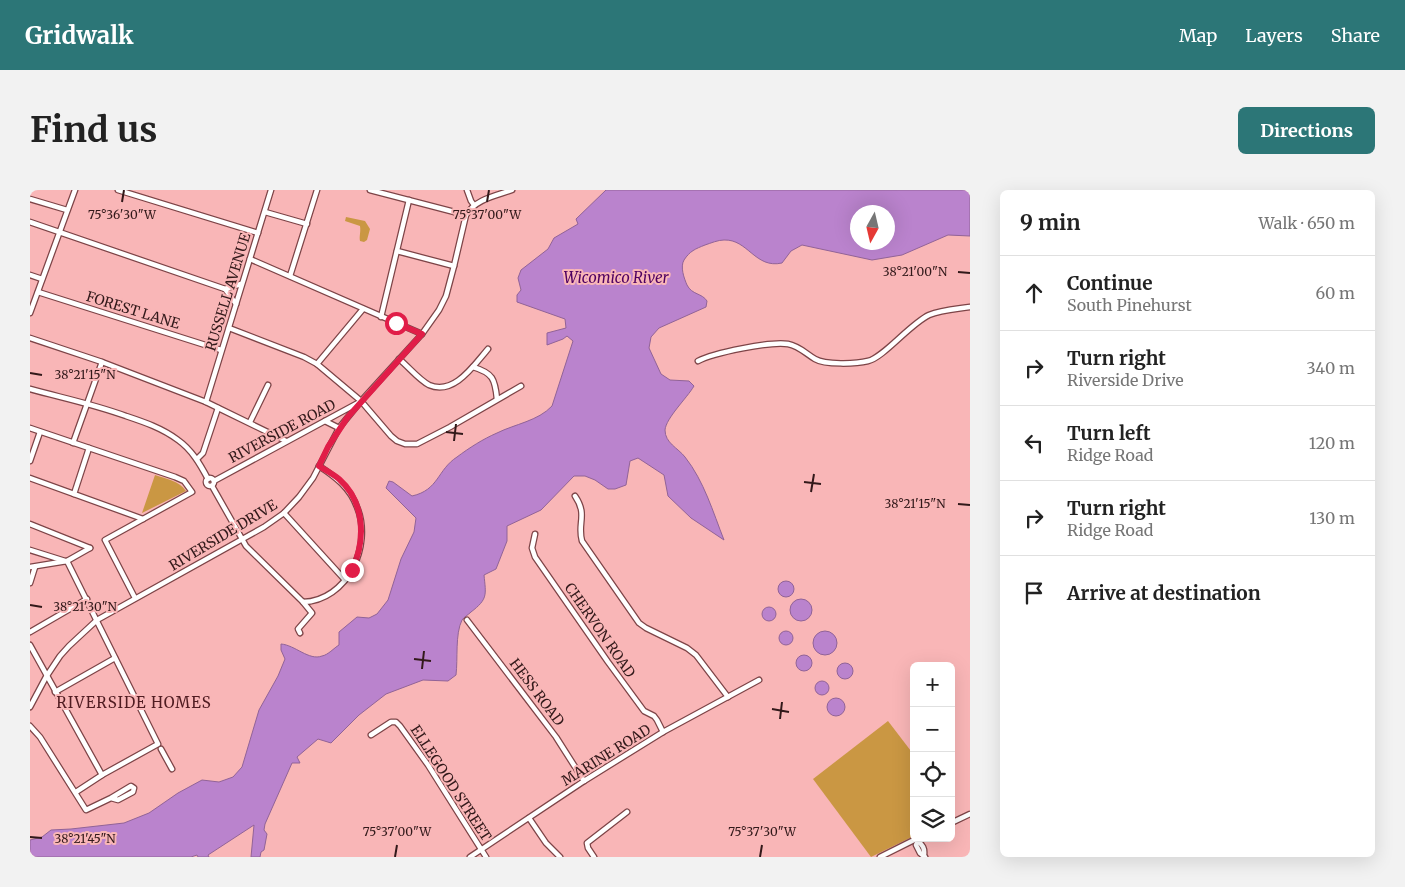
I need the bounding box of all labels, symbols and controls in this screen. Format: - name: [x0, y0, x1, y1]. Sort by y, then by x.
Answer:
- text: Gridwalk: [25, 20, 134, 51]
- text: Map: [1179, 24, 1217, 47]
- text: Layers: [1245, 24, 1303, 47]
- text: Share: [1331, 24, 1380, 47]
- button: Directions: [1238, 107, 1375, 154]
- text: Find us: [30, 108, 157, 152]
- north arrow: [850, 205, 895, 250]
- text: 75°36'30"W: [88, 207, 157, 222]
- text: 75°37'00"W: [453, 207, 522, 222]
- text: 9 min: [1020, 209, 1080, 236]
- text: Walk · 650 m: [1258, 213, 1355, 233]
- street label: RUSSELL AVENUE: [201, 231, 255, 353]
- text: 38°21'00"N: [883, 264, 948, 279]
- water label: Wicomico River: [563, 268, 669, 287]
- text: Continue: [1067, 271, 1153, 295]
- icon: ahead: [1020, 279, 1048, 307]
- text: 60 m: [1315, 283, 1355, 303]
- street label: FOREST LANE: [84, 287, 182, 333]
- text: South Pinehurst: [1067, 295, 1192, 315]
- route start: [385, 312, 408, 335]
- text: Turn right: [1067, 346, 1166, 370]
- icon: right: [1020, 354, 1048, 382]
- text: 340 m: [1306, 358, 1355, 378]
- text: 38°21'15"N: [55, 367, 116, 382]
- text: Riverside Drive: [1067, 370, 1184, 390]
- street label: RIVERSIDE ROAD: [225, 395, 339, 467]
- text: Turn left: [1067, 421, 1151, 445]
- icon: left: [1020, 429, 1048, 457]
- text: 120 m: [1309, 433, 1355, 453]
- text: Ridge Road: [1067, 445, 1153, 465]
- street label: RIVERSIDE DRIVE: [166, 496, 280, 574]
- text: 38°21'15"N: [885, 496, 946, 511]
- text: Turn right: [1067, 496, 1166, 520]
- icon: right: [1020, 504, 1048, 532]
- text: 130 m: [1309, 508, 1355, 528]
- text: Ridge Road: [1067, 520, 1153, 540]
- route end: [341, 559, 364, 582]
- street label: CHERVON ROAD: [561, 579, 640, 681]
- icon: arrive: [1020, 579, 1048, 607]
- text: Arrive at destination: [1067, 581, 1261, 605]
- text: 38°21'30"N: [53, 599, 118, 614]
- street label: HESS ROAD: [506, 655, 568, 730]
- map controls: [910, 662, 955, 842]
- button: +: [910, 662, 955, 707]
- district label: RIVERSIDE HOMES: [56, 693, 212, 712]
- button: −: [910, 707, 955, 752]
- street label: MARINE ROAD: [558, 720, 654, 790]
- street label: ELLEGOOD STREET: [407, 722, 495, 845]
- button: locate: [910, 752, 955, 797]
- button: layers: [910, 797, 955, 842]
- text: 75°37'00"W: [363, 824, 432, 839]
- text: 75°37'30"W: [728, 824, 797, 839]
- text: 38°21'45"N: [54, 831, 116, 846]

